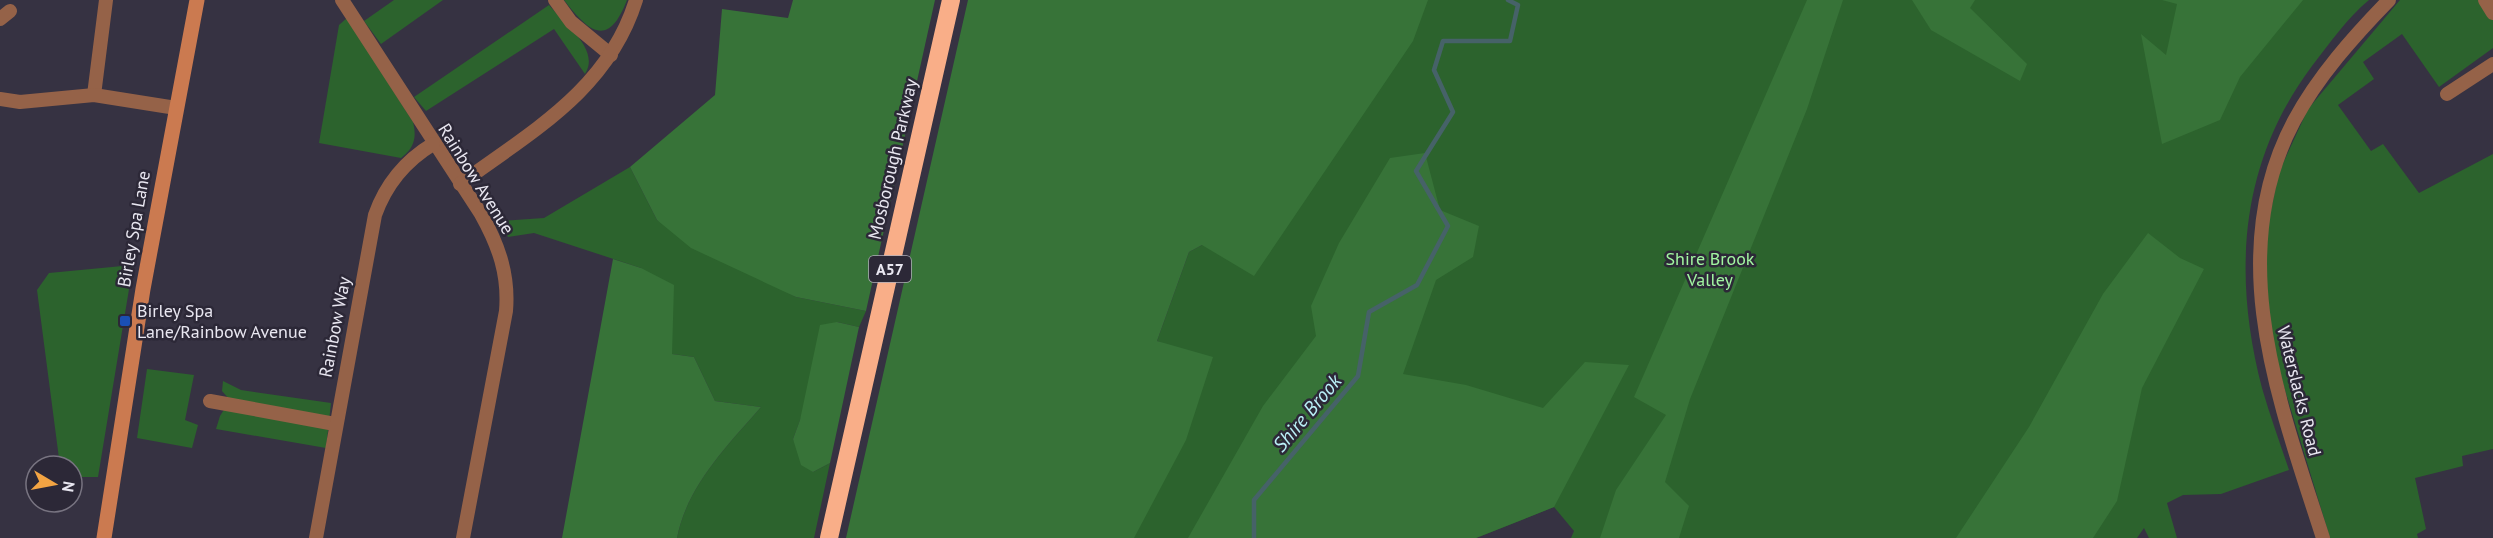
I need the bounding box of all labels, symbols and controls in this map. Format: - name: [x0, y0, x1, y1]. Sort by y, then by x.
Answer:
- street label: Mosborough Parkway: [863, 76, 922, 242]
- street label: Rainbow Avenue: [433, 119, 520, 238]
- street label: Birley Spa Lane: [112, 169, 155, 289]
- park label: Shire Brook Valley: [1666, 247, 1755, 291]
- road number: A57: [869, 256, 911, 282]
- street label: Rainbow Way: [313, 274, 356, 379]
- place label: Birley Spa Lane/Rainbow Avenue: [137, 299, 307, 343]
- marker: Birley Spa Lane/Rainbow Avenue: [118, 314, 132, 328]
- street label: Waterslacks Road: [2272, 323, 2327, 458]
- water label: Shire Brook: [1267, 368, 1348, 457]
- north arrow: [24, 454, 84, 514]
- text: N: [58, 480, 80, 494]

